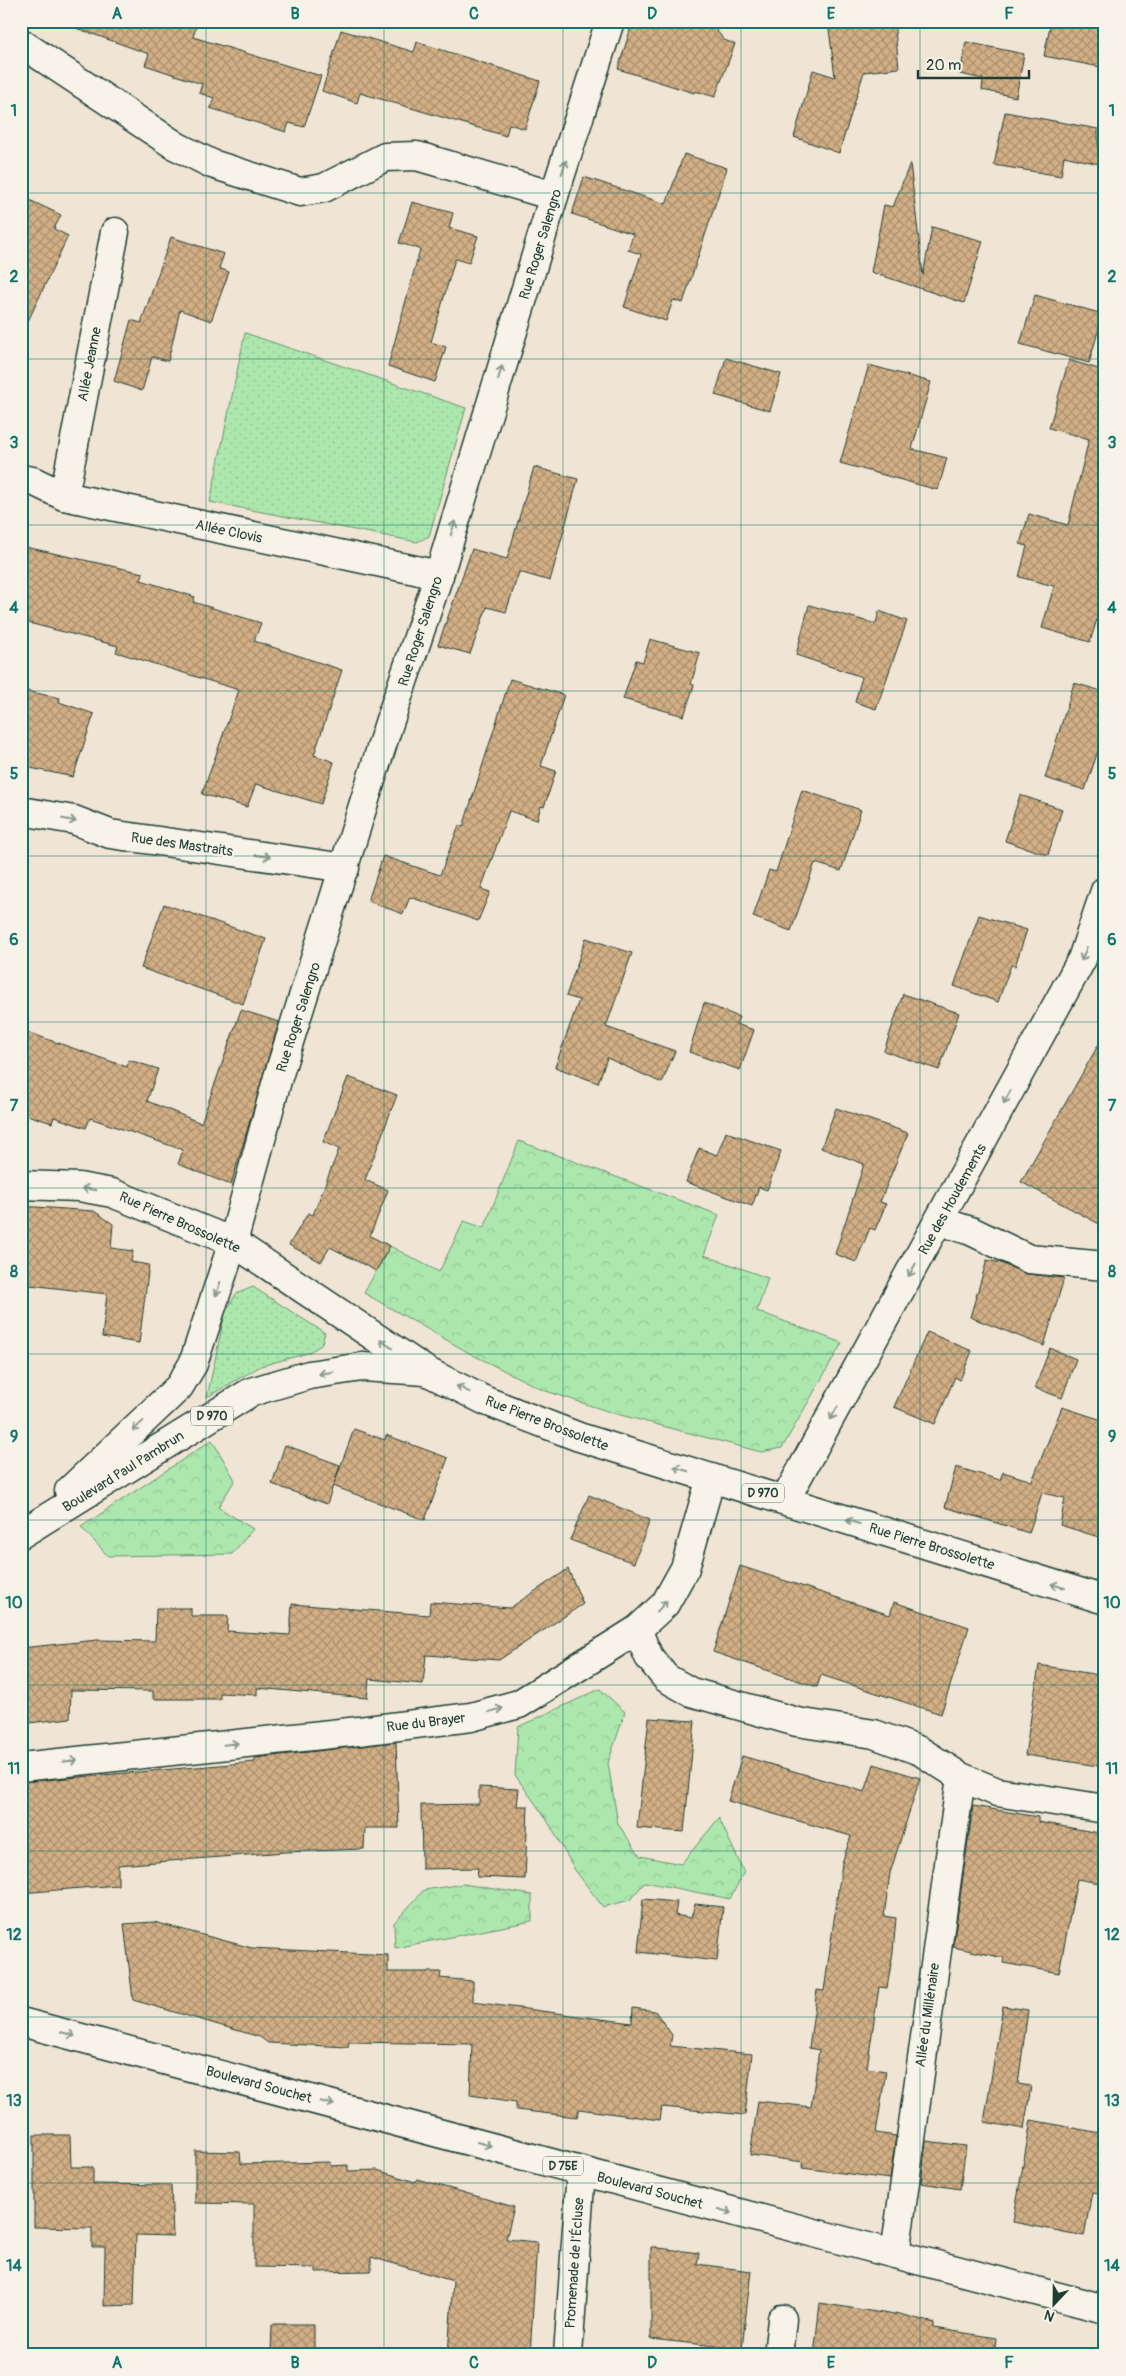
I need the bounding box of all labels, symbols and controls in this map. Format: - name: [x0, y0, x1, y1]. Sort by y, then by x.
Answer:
- text: A: [112, 4, 123, 24]
- text: B: [290, 4, 300, 24]
- text: C: [469, 4, 479, 24]
- text: D: [647, 4, 657, 24]
- text: E: [827, 4, 836, 24]
- text: F: [1004, 4, 1014, 24]
- scale bar: [918, 48, 1030, 80]
- text: 20 m: [926, 56, 961, 75]
- text: 1: [11, 101, 17, 121]
- text: 1: [1109, 101, 1115, 121]
- one-way arrow: [559, 159, 569, 175]
- street label: Rue Roger Salengro: [516, 186, 565, 301]
- text: 2: [10, 267, 19, 287]
- text: 2: [1108, 267, 1117, 287]
- street label: Allée Jeanne: [74, 325, 105, 403]
- one-way arrow: [496, 365, 506, 381]
- text: 3: [10, 433, 19, 453]
- text: 3: [1108, 433, 1117, 453]
- street label: Allée Clovis: [194, 516, 264, 547]
- one-way arrow: [449, 521, 458, 536]
- street label: Rue Roger Salengro: [395, 574, 446, 688]
- text: 4: [9, 598, 19, 618]
- text: 4: [1107, 598, 1117, 618]
- text: 5: [10, 764, 19, 784]
- text: 5: [1108, 764, 1117, 784]
- one-way arrow: [61, 815, 77, 825]
- street label: Rue des Mastraits: [130, 829, 235, 860]
- one-way arrow: [254, 851, 270, 861]
- text: 6: [9, 930, 19, 950]
- text: 6: [1107, 930, 1117, 950]
- one-way arrow: [1079, 946, 1088, 961]
- street label: Rue Roger Salengro: [273, 960, 324, 1074]
- one-way arrow: [1002, 1090, 1012, 1105]
- text: 7: [10, 1096, 19, 1116]
- text: 7: [1108, 1096, 1117, 1116]
- street label: Rue des Houdements: [915, 1140, 990, 1258]
- one-way arrow: [82, 1183, 98, 1193]
- street label: Rue Pierre Brossolette: [117, 1188, 243, 1257]
- text: 8: [10, 1262, 18, 1282]
- text: 8: [1108, 1262, 1116, 1282]
- one-way arrow: [907, 1263, 917, 1278]
- one-way arrow: [212, 1280, 222, 1296]
- one-way arrow: [379, 1339, 393, 1349]
- one-way arrow: [318, 1368, 334, 1378]
- one-way arrow: [456, 1384, 471, 1393]
- street label: Rue Pierre Brossolette: [483, 1392, 611, 1455]
- one-way arrow: [828, 1405, 838, 1419]
- road number: D 970: [191, 1406, 233, 1425]
- one-way arrow: [131, 1420, 144, 1432]
- text: 9: [10, 1427, 18, 1447]
- street label: Boulevard Paul Pambrun: [59, 1427, 187, 1516]
- text: 9: [1108, 1427, 1116, 1447]
- one-way arrow: [674, 1464, 689, 1473]
- road number: D 970: [742, 1484, 784, 1502]
- one-way arrow: [845, 1516, 861, 1526]
- street label: Rue Pierre Brossolette: [867, 1519, 997, 1574]
- one-way arrow: [1051, 1580, 1067, 1590]
- text: 10: [5, 1593, 23, 1613]
- text: 10: [1103, 1593, 1121, 1613]
- one-way arrow: [656, 1599, 668, 1612]
- one-way arrow: [488, 1705, 504, 1714]
- street label: Rue du Brayer: [386, 1709, 466, 1736]
- one-way arrow: [223, 1739, 239, 1749]
- one-way arrow: [61, 1757, 77, 1766]
- text: 11: [8, 1759, 20, 1779]
- text: 11: [1106, 1759, 1118, 1779]
- text: 12: [6, 1925, 22, 1945]
- text: 12: [1104, 1925, 1120, 1945]
- street label: Allée du Millénaire: [912, 1962, 943, 2068]
- one-way arrow: [60, 2030, 76, 2039]
- street label: Boulevard Souchet: [204, 2062, 314, 2107]
- text: 13: [6, 2091, 22, 2111]
- text: 13: [1104, 2091, 1120, 2111]
- one-way arrow: [319, 2098, 335, 2108]
- one-way arrow: [476, 2140, 492, 2150]
- road number: D 75E: [543, 2156, 583, 2176]
- street label: Boulevard Souchet: [595, 2168, 705, 2213]
- street label: Promenade de l'Écluse: [560, 2197, 588, 2329]
- one-way arrow: [717, 2206, 733, 2216]
- text: 14: [6, 2256, 22, 2276]
- text: 14: [1104, 2256, 1120, 2276]
- north arrow: [1028, 2278, 1078, 2328]
- text: N: [1042, 2306, 1057, 2325]
- text: A: [112, 2353, 123, 2373]
- text: B: [290, 2353, 300, 2373]
- text: C: [469, 2353, 479, 2373]
- text: D: [647, 2353, 657, 2373]
- text: E: [827, 2353, 836, 2373]
- text: F: [1004, 2353, 1014, 2373]

